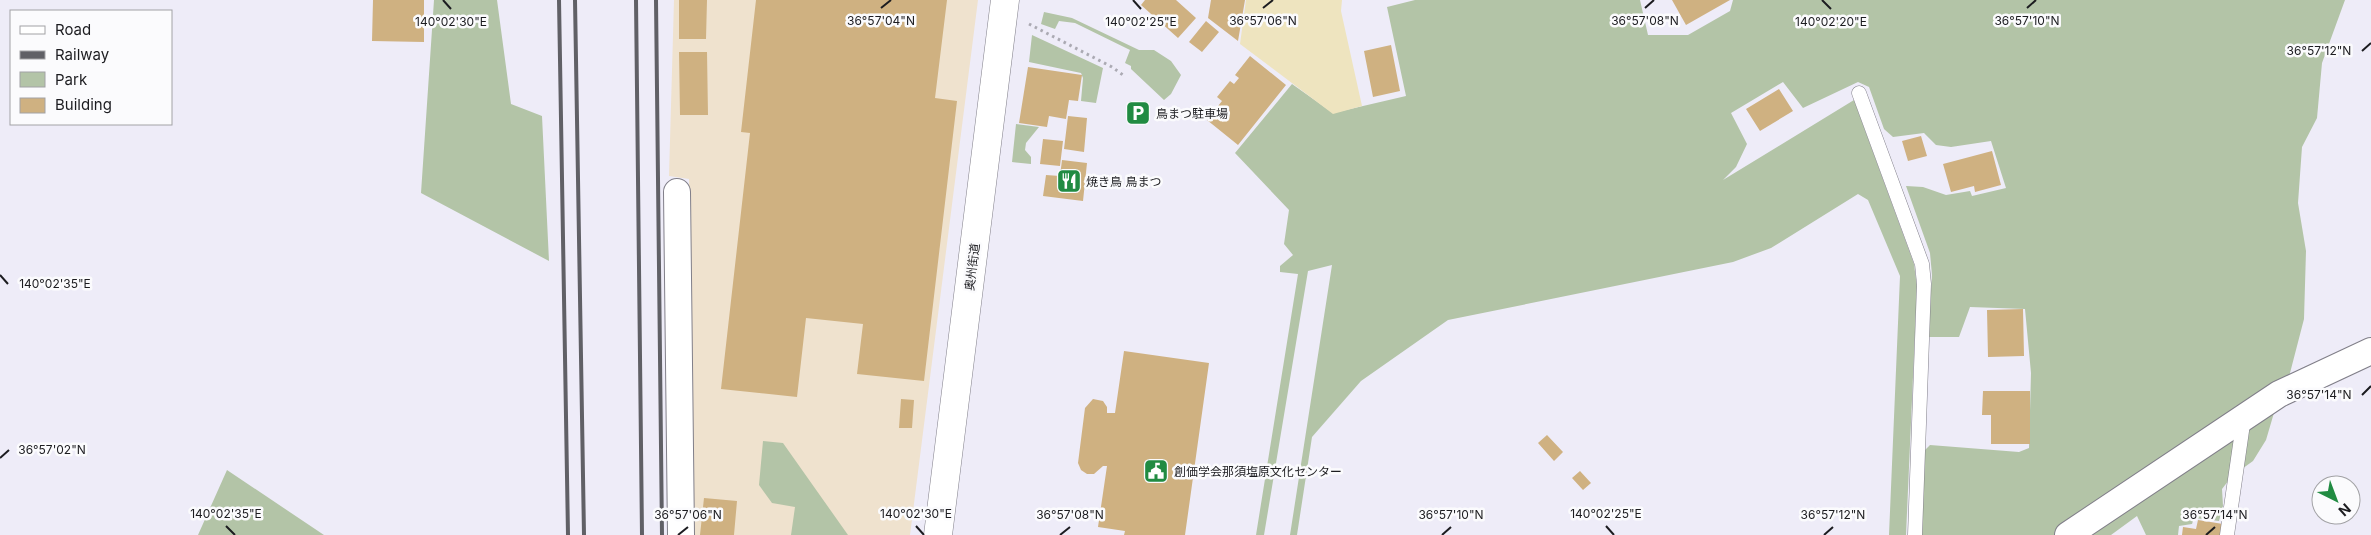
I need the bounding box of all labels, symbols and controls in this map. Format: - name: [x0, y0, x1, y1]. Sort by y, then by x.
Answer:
- legend: [10, 10, 172, 125]
- text: 36°57'04"N: [847, 13, 915, 28]
- text: 36°57'06"N: [1229, 13, 1297, 28]
- text: 36°57'08"N: [1611, 13, 1679, 28]
- text: 36°57'10"N: [1994, 13, 2060, 28]
- text: 140°02'30"E: [415, 14, 487, 29]
- text: 140°02'25"E: [1105, 14, 1177, 29]
- text: 140°02'20"E: [1795, 14, 1867, 29]
- text: Road: [55, 20, 91, 39]
- text: 36°57'12"N: [2287, 43, 2351, 58]
- text: Railway: [55, 45, 110, 64]
- text: Park: [55, 70, 88, 89]
- text: Building: [55, 95, 112, 114]
- parking icon: 鳥まつ駐車場: [1125, 100, 1151, 126]
- place label: 鳥まつ駐車場: [1156, 106, 1228, 121]
- restaurant icon: 焼き鳥 鳥まつ: [1056, 168, 1082, 194]
- place label: 焼き鳥 鳥まつ: [1086, 174, 1161, 189]
- street label: 奥州街道: [962, 242, 982, 292]
- text: 140°02'35"E: [19, 276, 91, 291]
- text: 36°57'14"N: [2286, 387, 2352, 402]
- text: 36°57'02"N: [18, 442, 86, 457]
- public building icon: 創価学会那須塩原文化センター: [1143, 458, 1169, 484]
- place label: 創価学会那須塩原文化センター: [1174, 464, 1342, 479]
- north arrow: [2311, 475, 2361, 525]
- text: N: [2335, 500, 2355, 520]
- text: 140°02'35"E: [190, 506, 262, 521]
- text: 140°02'30"E: [880, 506, 952, 521]
- text: 140°02'25"E: [1570, 506, 1642, 521]
- text: 36°57'06"N: [654, 507, 722, 522]
- text: 36°57'08"N: [1036, 507, 1104, 522]
- text: 36°57'10"N: [1418, 507, 1484, 522]
- text: 36°57'12"N: [1801, 507, 1865, 522]
- text: 36°57'14"N: [2182, 507, 2248, 522]

